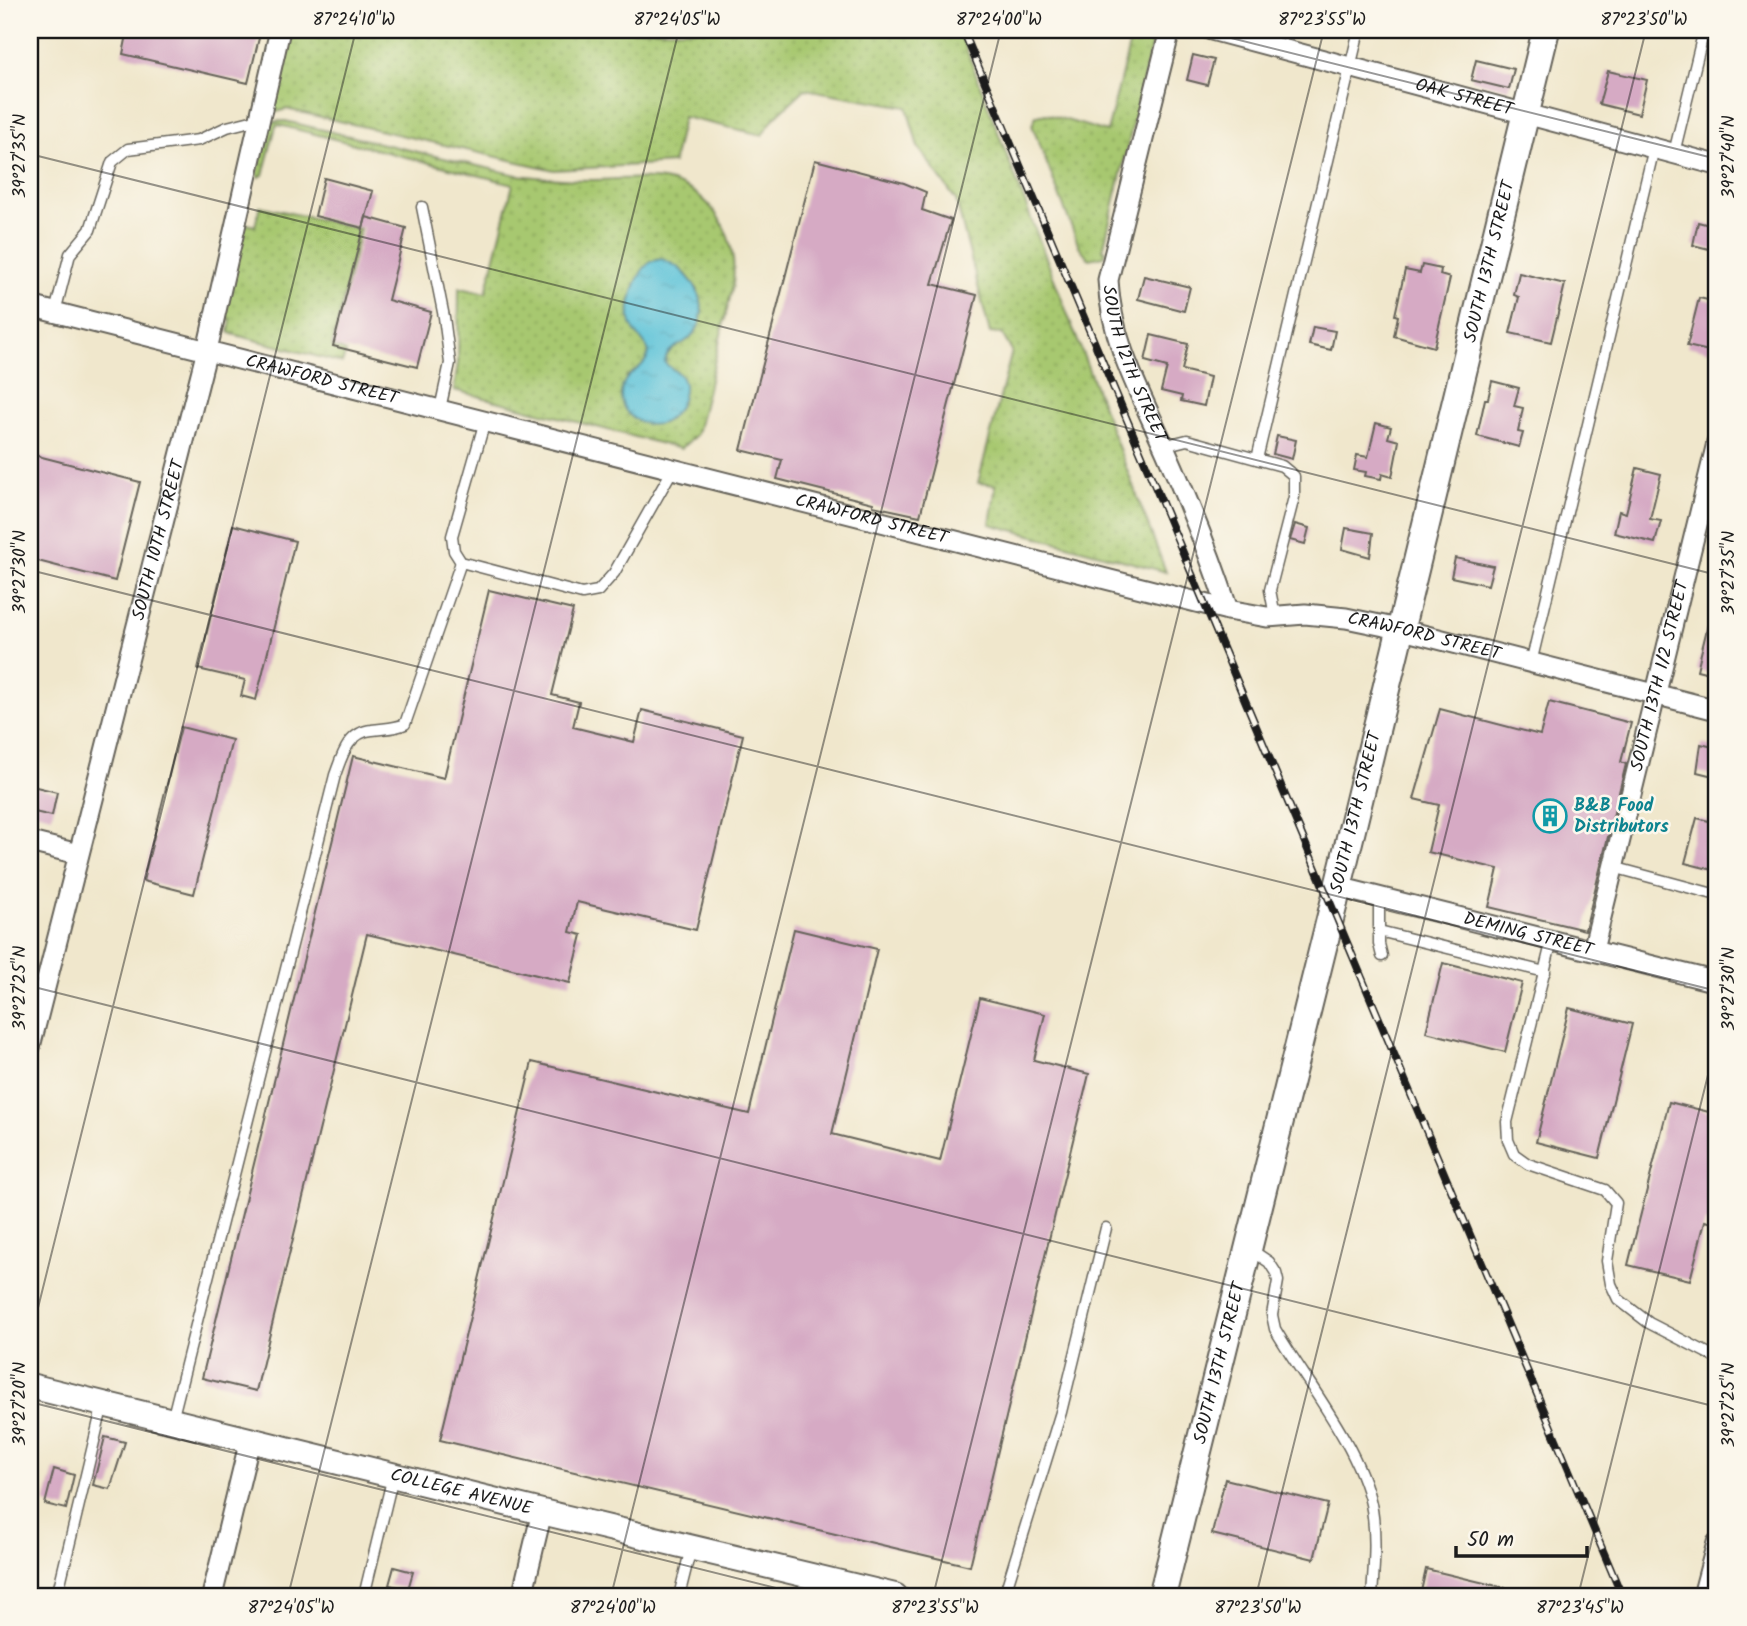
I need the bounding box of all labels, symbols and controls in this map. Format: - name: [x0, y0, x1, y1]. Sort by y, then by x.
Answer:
- text: 87°24'10"W: [313, 6, 395, 35]
- text: 87°24'05"W: [634, 6, 720, 35]
- text: 87°24'00"W: [956, 6, 1042, 35]
- text: 87°23'55"W: [1278, 6, 1366, 35]
- text: 87°23'50"W: [1600, 6, 1688, 35]
- street label: OAK STREET: [1412, 71, 1518, 125]
- text: 39°27'35"N: [6, 114, 35, 198]
- text: 39°27'40"N: [1715, 115, 1744, 199]
- street label: SOUTH 13TH STREET: [1456, 176, 1524, 346]
- street label: SOUTH 12TH STREET: [1094, 284, 1175, 449]
- street label: CRAWFORD STREET: [242, 347, 403, 414]
- street label: SOUTH 10TH STREET: [124, 456, 193, 623]
- street label: CRAWFORD STREET: [792, 486, 952, 553]
- text: 39°27'30"N: [6, 530, 35, 614]
- text: 39°27'35"N: [1715, 531, 1744, 615]
- street label: SOUTH 13TH 1/2 STREET: [1623, 576, 1698, 774]
- street label: CRAWFORD STREET: [1345, 604, 1505, 669]
- street label: SOUTH 13TH STREET: [1322, 727, 1390, 897]
- place label: B&B Food Distributors: [1574, 792, 1669, 842]
- building icon: B&B Food Distributors: [1531, 797, 1569, 835]
- street label: DEMING STREET: [1460, 904, 1597, 965]
- text: 39°27'25"N: [6, 946, 35, 1030]
- text: 39°27'30"N: [1715, 947, 1744, 1031]
- street label: SOUTH 13TH STREET: [1186, 1278, 1254, 1447]
- text: 39°27'20"N: [6, 1362, 35, 1446]
- text: 39°27'25"N: [1715, 1363, 1744, 1447]
- street label: COLLEGE AVENUE: [387, 1461, 536, 1524]
- scale bar: [1456, 1514, 1588, 1558]
- text: 50 m: [1467, 1524, 1514, 1557]
- text: 87°24'05"W: [248, 1594, 334, 1623]
- text: 87°24'00"W: [570, 1594, 656, 1623]
- text: 87°23'55"W: [891, 1594, 979, 1623]
- text: 87°23'50"W: [1214, 1594, 1302, 1623]
- text: 87°23'45"W: [1536, 1594, 1624, 1623]

